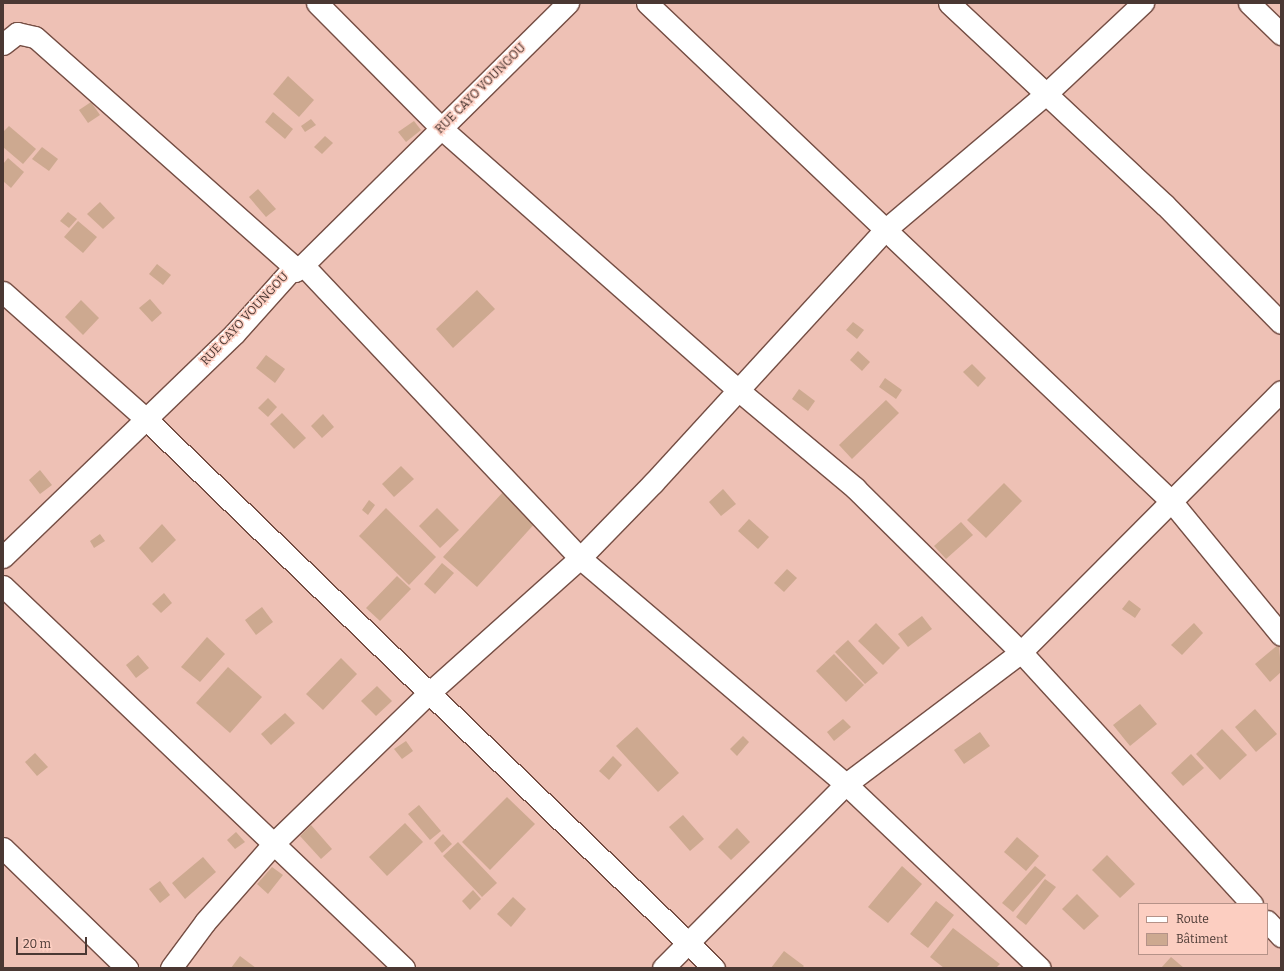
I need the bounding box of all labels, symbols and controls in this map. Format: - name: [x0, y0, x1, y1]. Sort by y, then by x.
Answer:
- street label: RUE CAYO VOUNGOU: [433, 41, 529, 137]
- street label: RUE CAYO VOUNGOU: [198, 270, 292, 368]
- legend: [1138, 903, 1268, 955]
- text: Route: [1176, 912, 1209, 926]
- scale bar: [18, 929, 89, 955]
- text: Bâtiment: [1176, 932, 1228, 946]
- text: 20 m: [23, 937, 51, 951]

